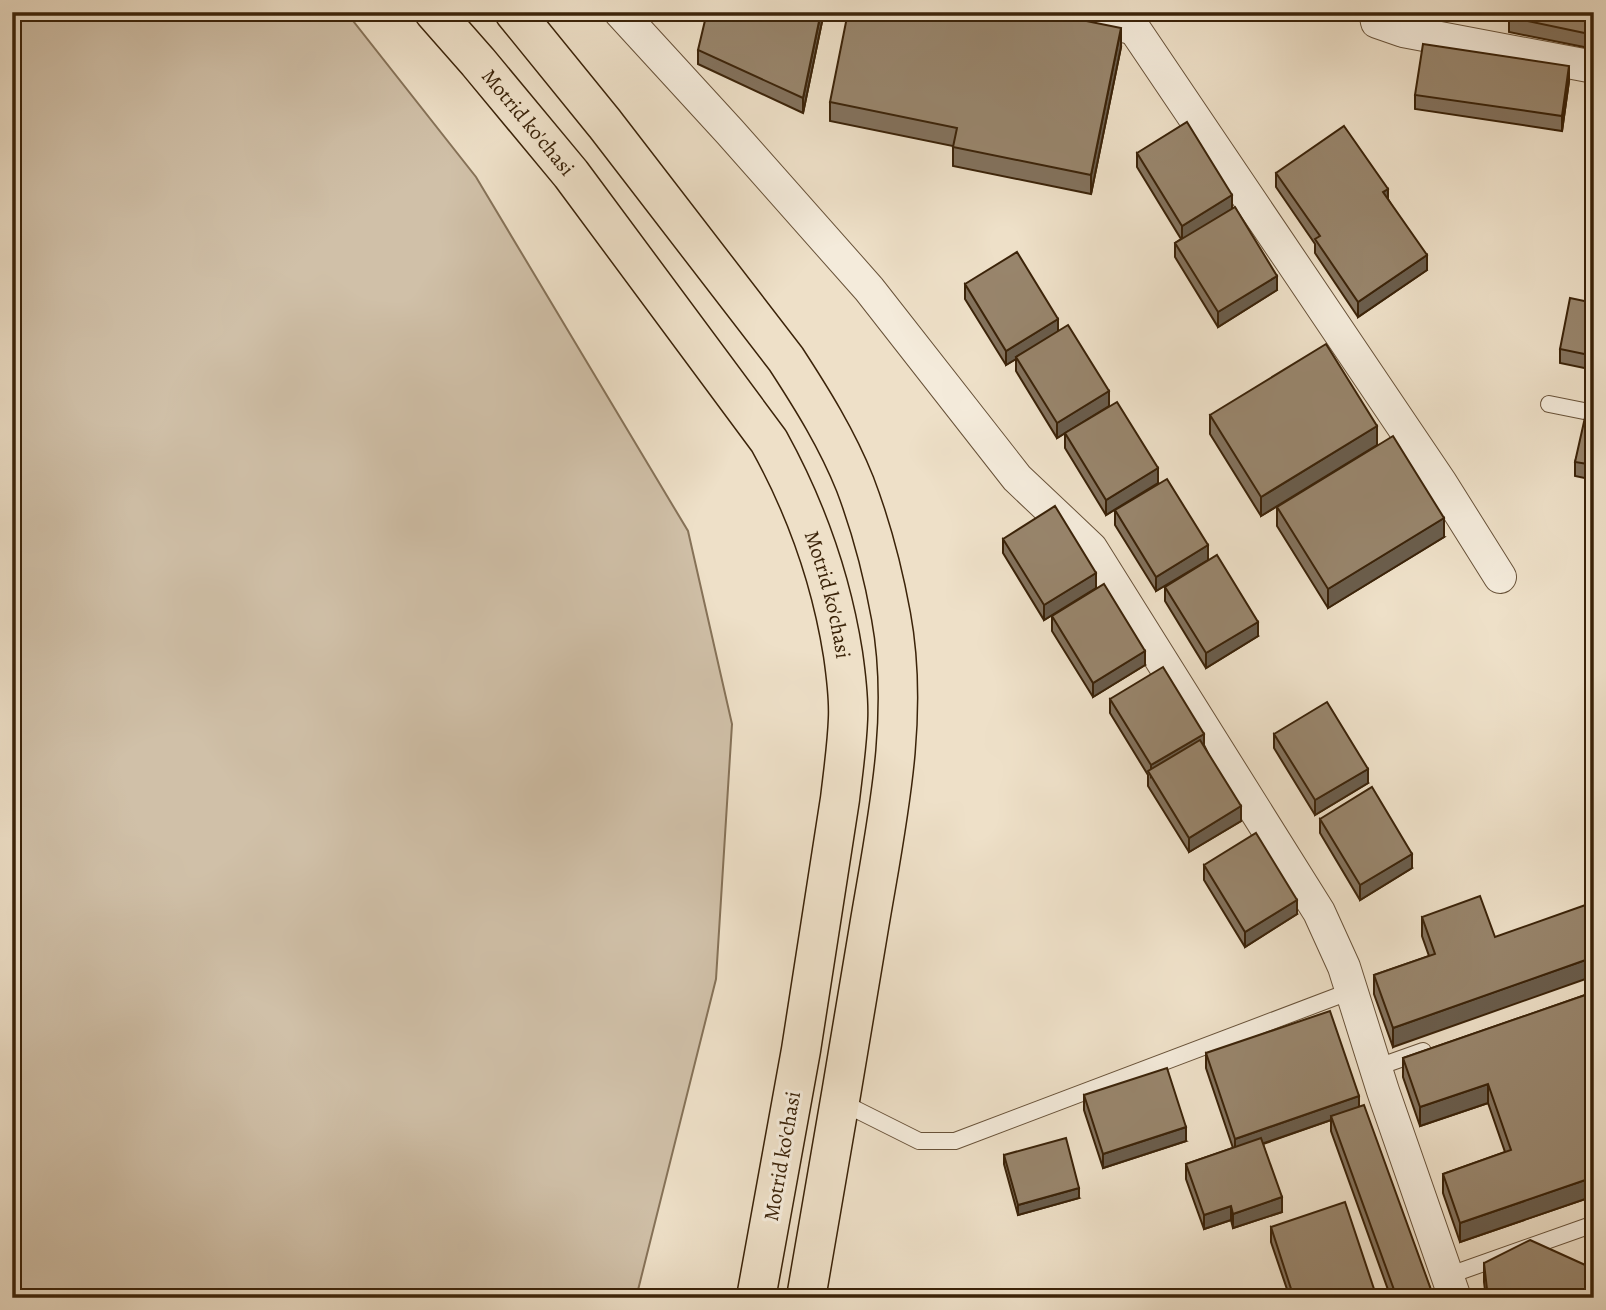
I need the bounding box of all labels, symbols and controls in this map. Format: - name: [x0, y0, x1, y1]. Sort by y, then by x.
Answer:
- street label: Motrid ko'chasi: [475, 63, 581, 182]
- street label: Motrid ko'chasi: [798, 527, 857, 660]
- street label: Motrid ko'chasi: [757, 1089, 807, 1223]

